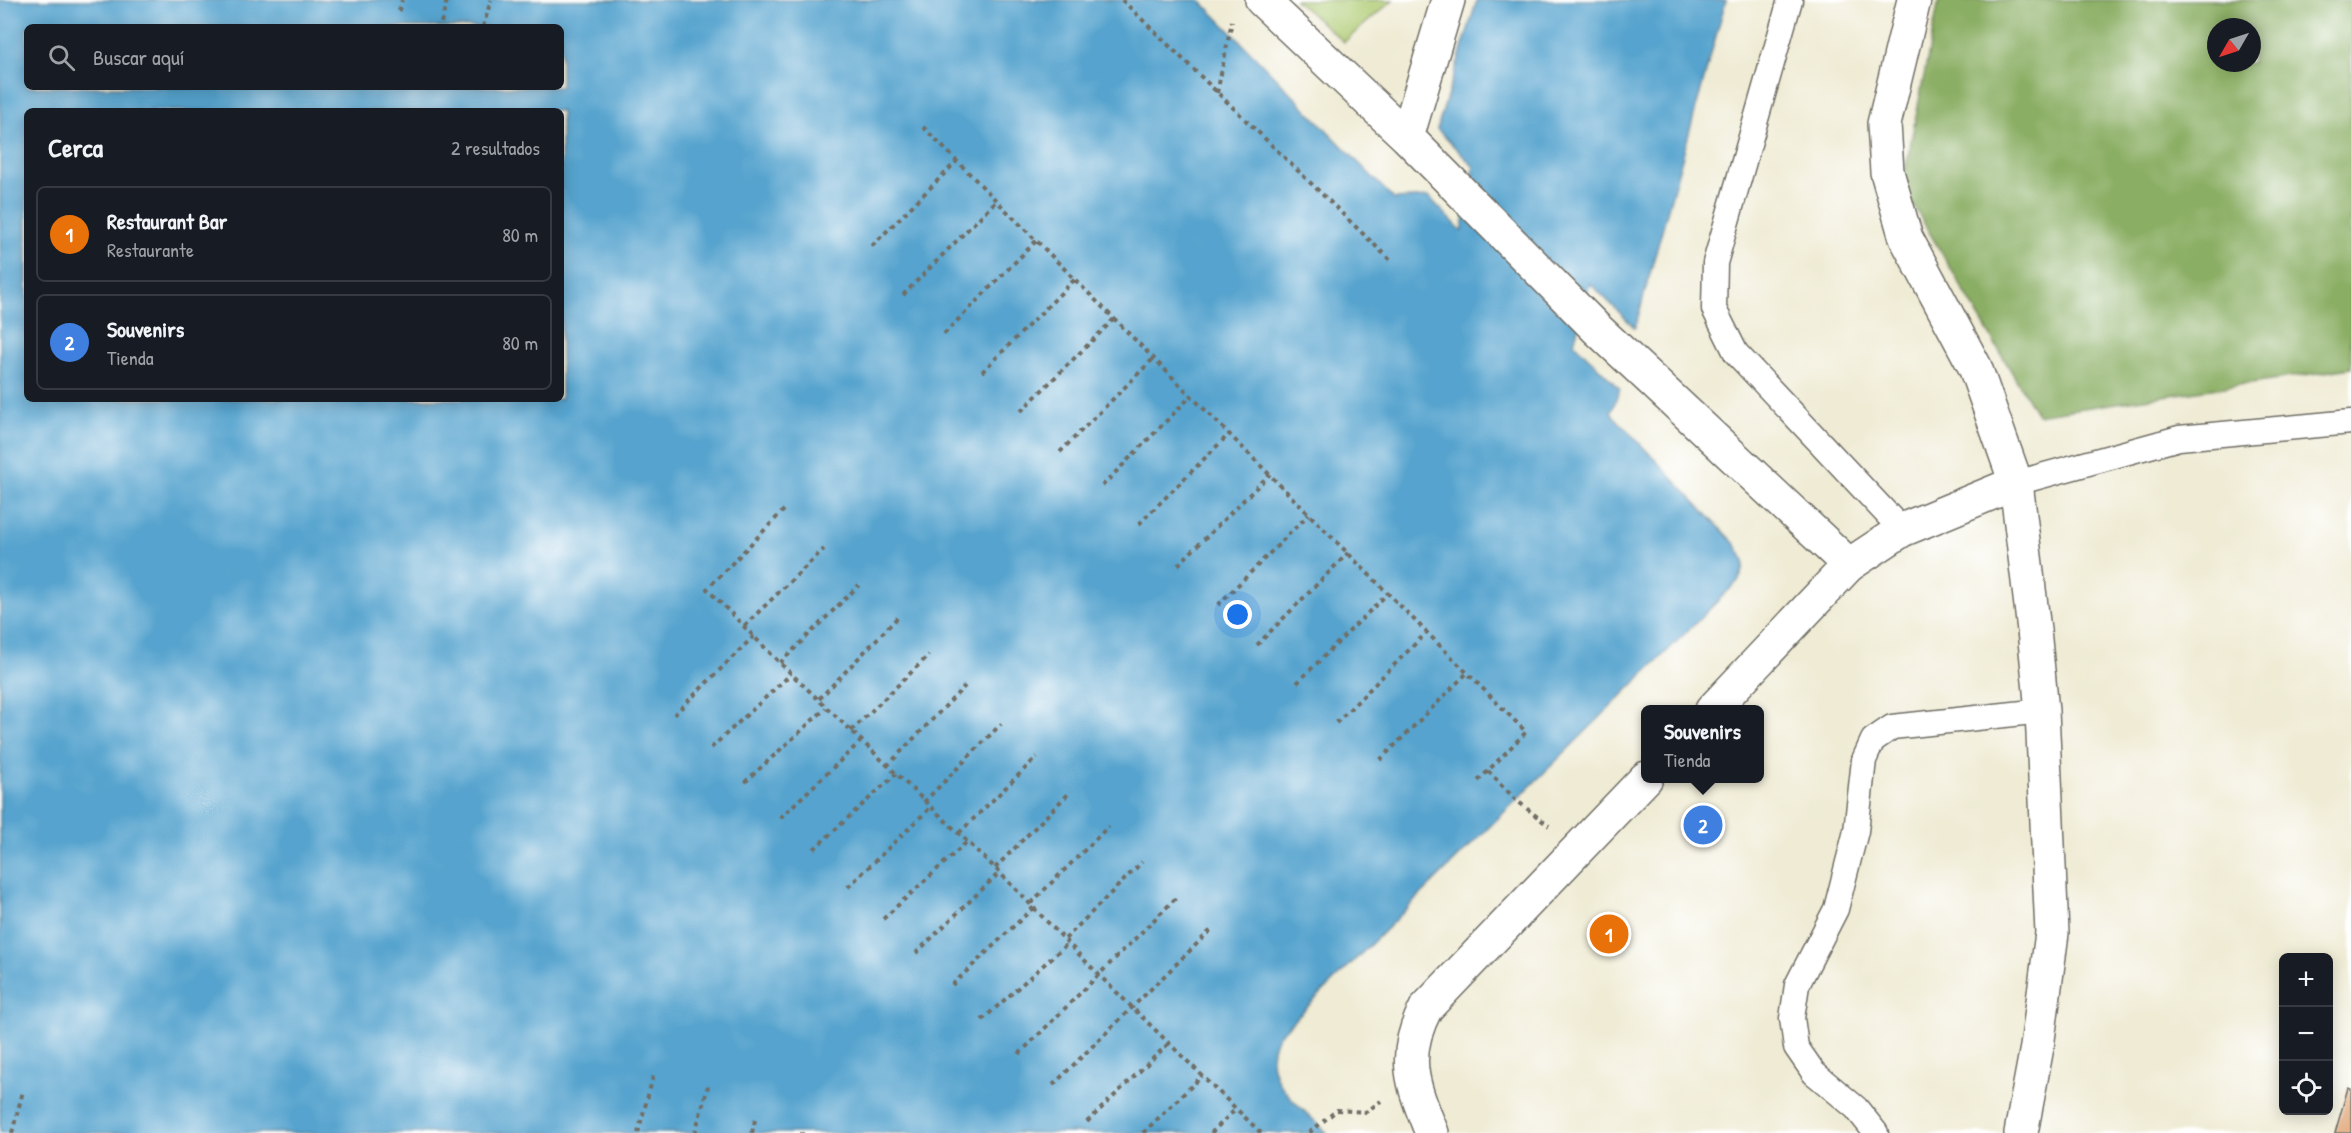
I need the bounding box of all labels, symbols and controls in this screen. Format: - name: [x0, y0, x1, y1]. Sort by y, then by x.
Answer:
- north arrow: [2207, 18, 2261, 72]
- search box: [24, 24, 564, 90]
- icon: search: [45, 41, 78, 74]
- text: Buscar aquí: [93, 42, 185, 72]
- text: Cerca: [48, 130, 103, 165]
- text: 2 resultados: [451, 134, 540, 161]
- text: Restaurant Bar: [107, 206, 227, 236]
- text: 1: [66, 221, 73, 248]
- text: 80 m: [502, 221, 538, 248]
- text: Restaurante: [107, 236, 194, 263]
- text: Souvenirs: [107, 314, 184, 344]
- text: 2: [65, 329, 74, 356]
- text: 80 m: [502, 329, 538, 356]
- text: Tienda: [107, 344, 153, 371]
- your location: [1223, 600, 1252, 629]
- popup: [1641, 705, 1764, 783]
- text: Souvenirs: [1664, 716, 1741, 746]
- text: Tienda: [1664, 746, 1710, 773]
- pin: 2: [1684, 802, 1722, 848]
- pin: 1: [1590, 912, 1628, 956]
- map controls: [2279, 953, 2333, 1115]
- button: +: [2279, 953, 2333, 1007]
- button: −: [2279, 1007, 2333, 1061]
- button: locate: [2279, 1061, 2333, 1115]

